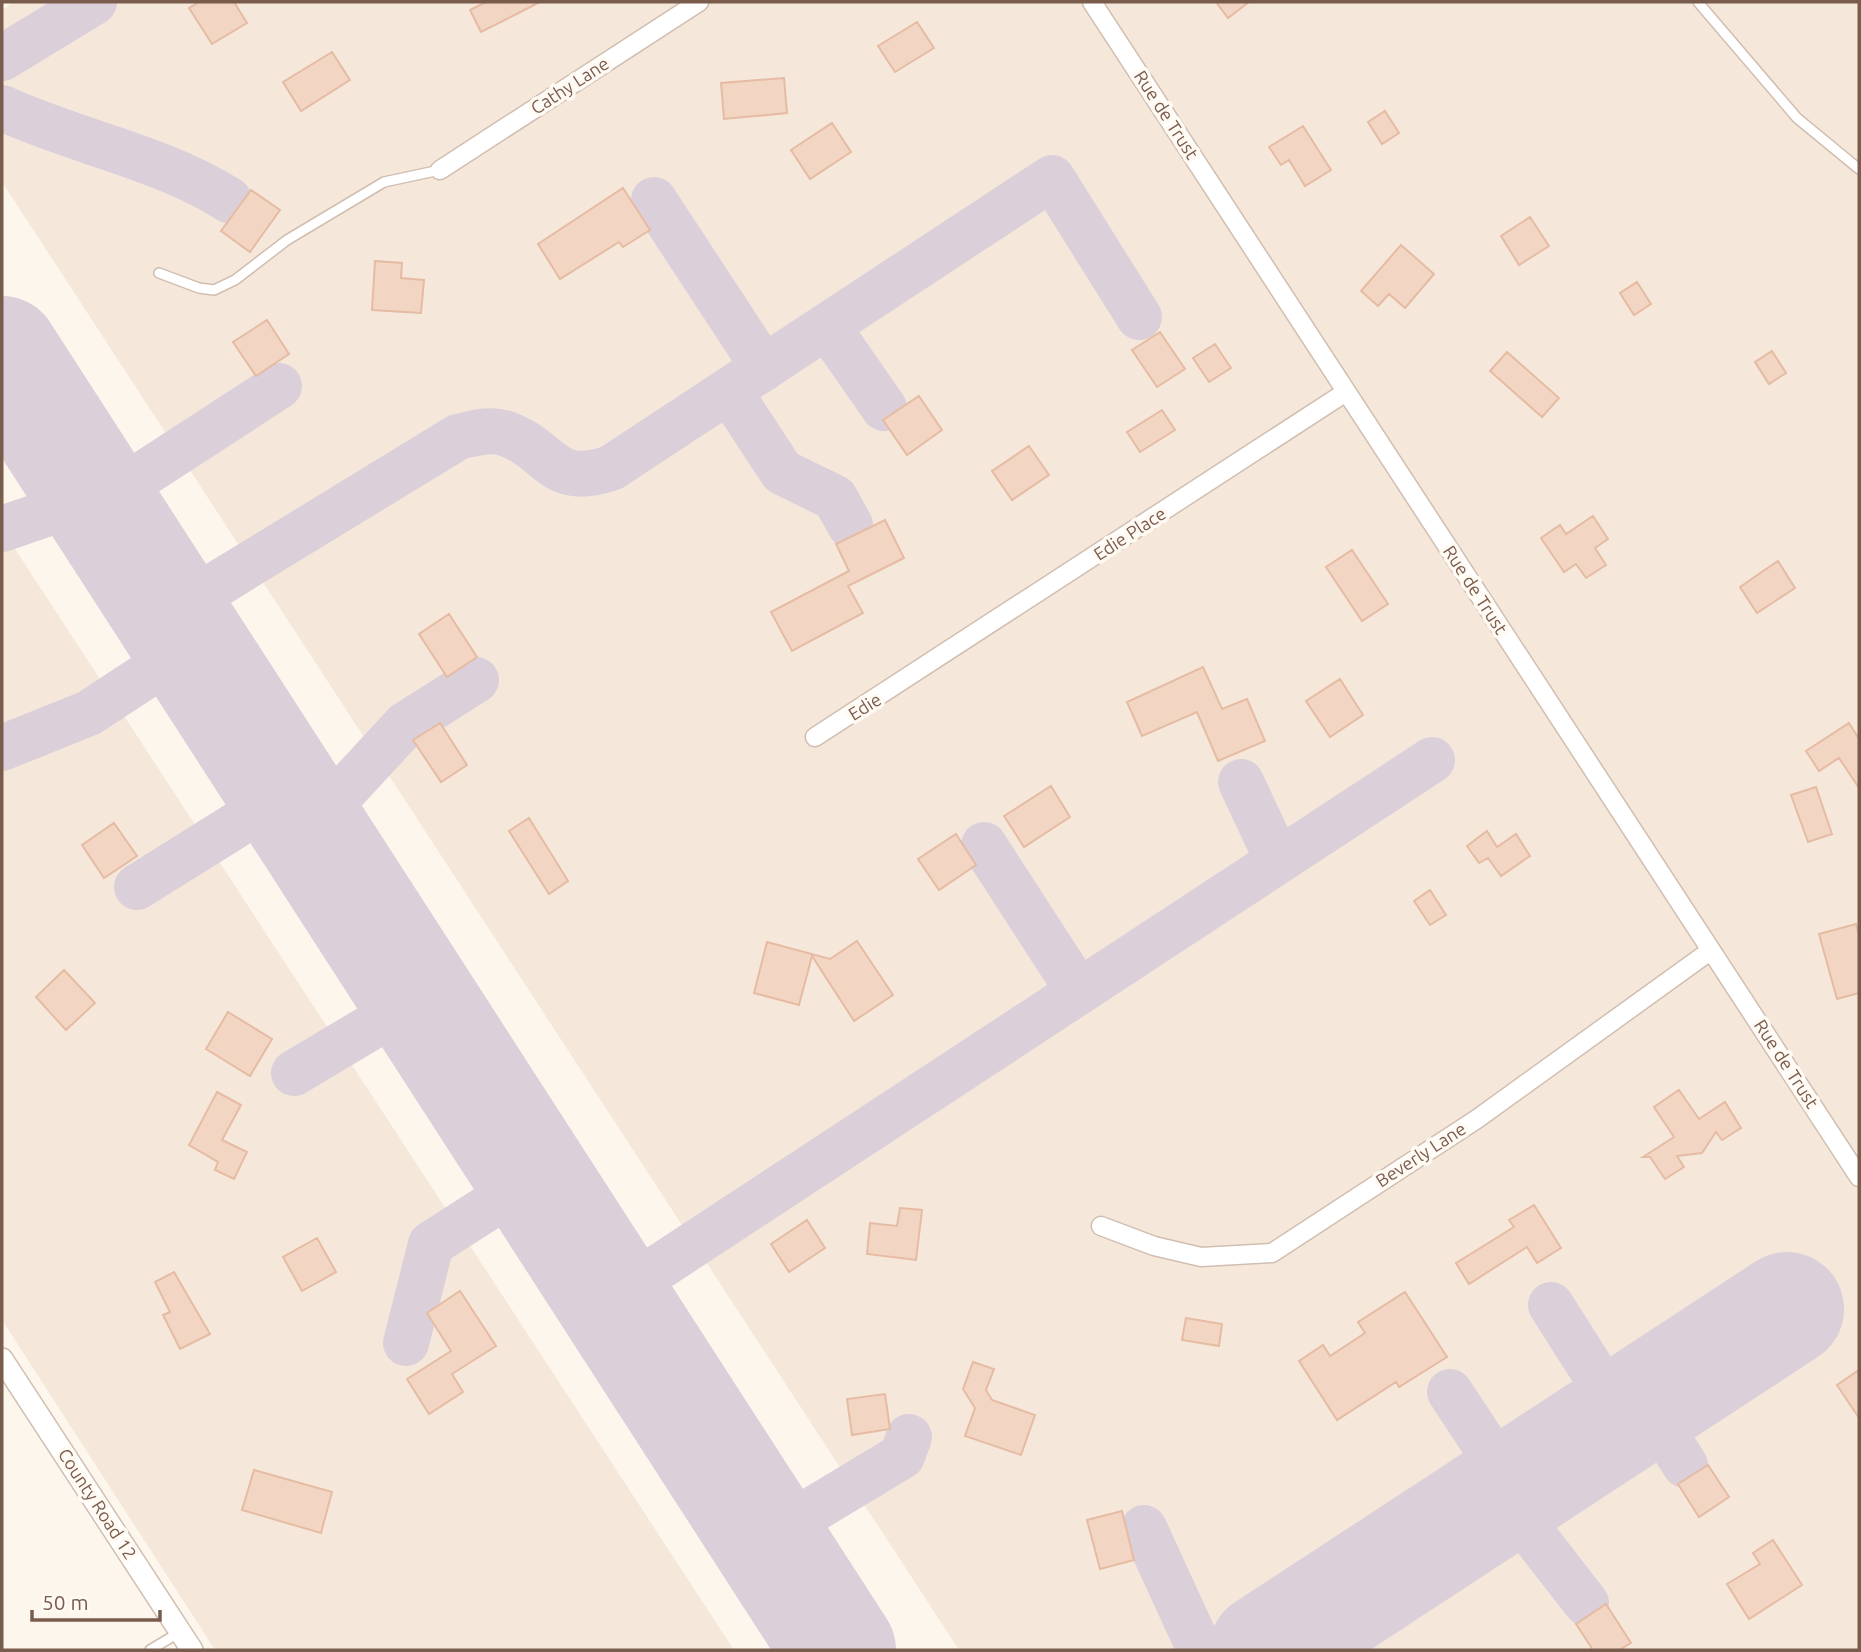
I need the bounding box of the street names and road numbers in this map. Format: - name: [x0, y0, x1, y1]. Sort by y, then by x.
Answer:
- street label: Cathy Lane: [527, 53, 612, 118]
- street label: Rue de Trust: [1131, 66, 1203, 162]
- street label: Edie Place: [1090, 502, 1169, 564]
- street label: Rue de Trust: [1440, 541, 1512, 637]
- street label: Edie: [844, 688, 885, 724]
- street label: Rue de Trust: [1751, 1015, 1823, 1111]
- street label: Beverly Lane: [1372, 1118, 1469, 1191]
- street label: County Road 12: [55, 1444, 141, 1563]

